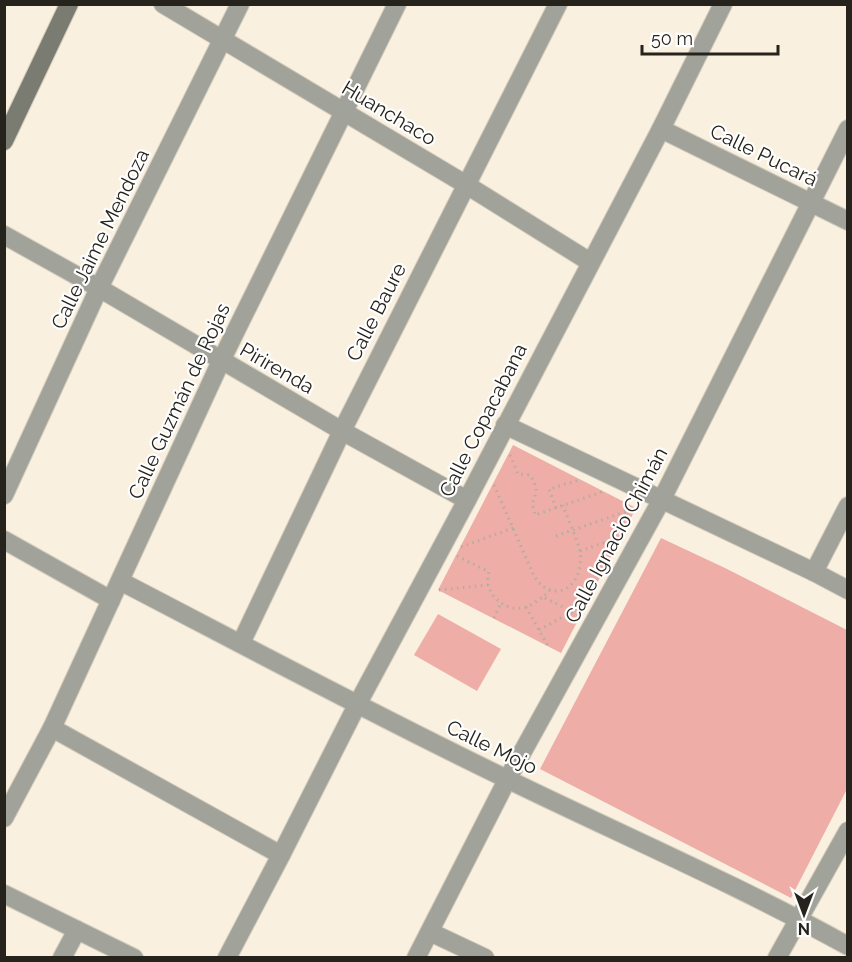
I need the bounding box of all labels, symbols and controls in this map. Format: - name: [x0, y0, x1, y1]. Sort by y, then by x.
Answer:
- scale bar: [642, 18, 778, 56]
- text: 50 m: [651, 28, 693, 49]
- street label: Huanchaco: [338, 76, 440, 151]
- street label: Calle Pucará: [706, 119, 822, 191]
- street label: Calle Jaime Mendoza: [46, 145, 154, 333]
- street label: Calle Baure: [341, 259, 411, 365]
- street label: Calle Guzmán de Rojas: [123, 299, 235, 503]
- street label: Pirirenda: [236, 337, 318, 399]
- street label: Calle Copacabana: [434, 339, 532, 501]
- street label: Calle Ignacio Chimán: [560, 443, 672, 627]
- street label: Calle Mojo: [443, 715, 541, 779]
- north arrow: [774, 884, 834, 944]
- text: N: [798, 919, 810, 938]

